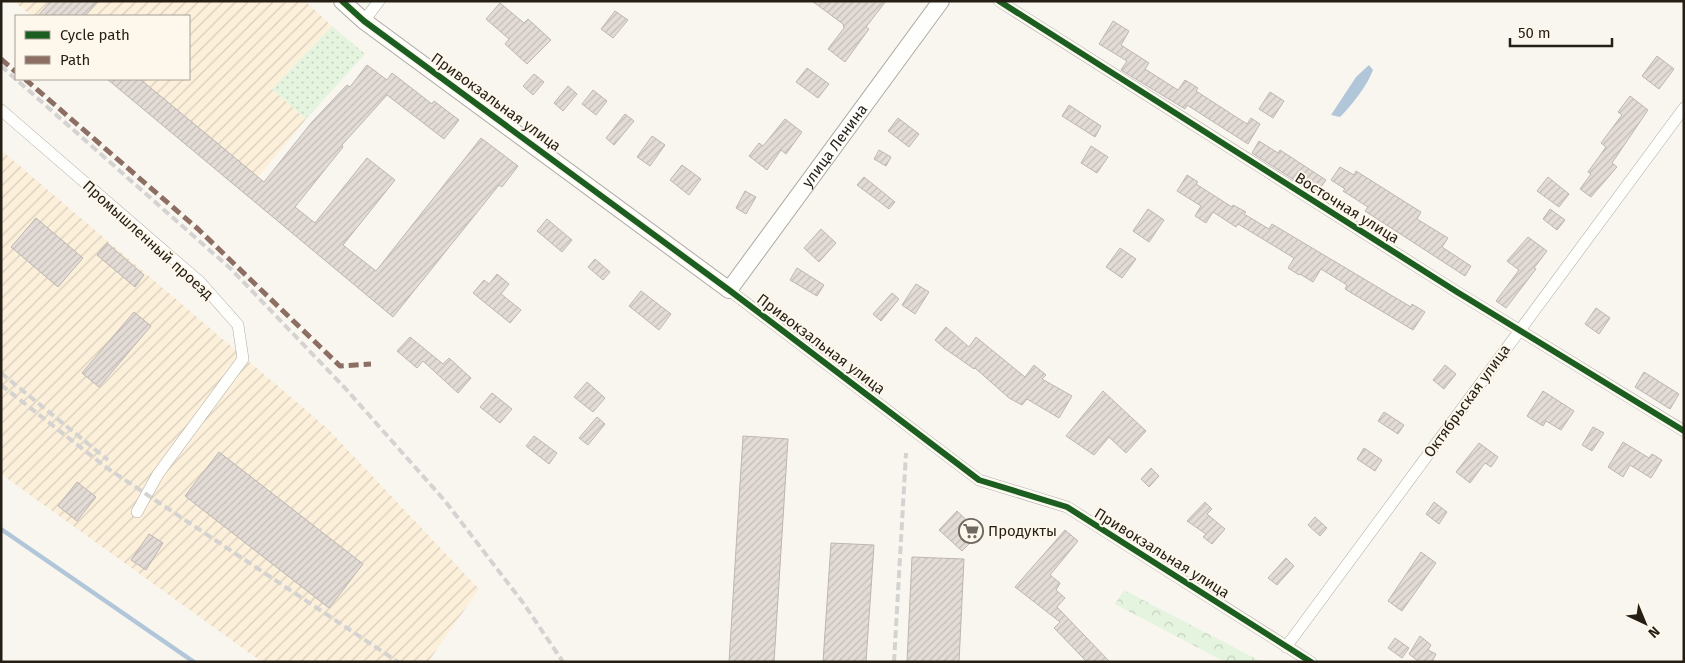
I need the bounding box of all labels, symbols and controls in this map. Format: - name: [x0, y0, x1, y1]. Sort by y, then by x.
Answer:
- legend: [15, 15, 190, 80]
- scale bar: [1510, 15, 1612, 47]
- text: 50 m: [1518, 24, 1551, 42]
- text: Cycle path: [60, 26, 130, 44]
- street label: Привокзальная улица: [428, 49, 564, 155]
- text: Path: [60, 51, 90, 69]
- street label: улица Ленина: [798, 101, 871, 191]
- street label: Восточная улица: [1292, 169, 1402, 247]
- street label: Промышленный проезд: [79, 177, 217, 303]
- street label: Привокзальная улица: [753, 290, 889, 398]
- street label: Октябрьская улица: [1420, 341, 1514, 461]
- street label: Привокзальная улица: [1091, 504, 1233, 602]
- supermarket icon: Продукты: [958, 518, 984, 544]
- place label: Продукты: [988, 522, 1057, 540]
- north arrow: [1620, 598, 1670, 648]
- text: N: [1644, 623, 1663, 641]

